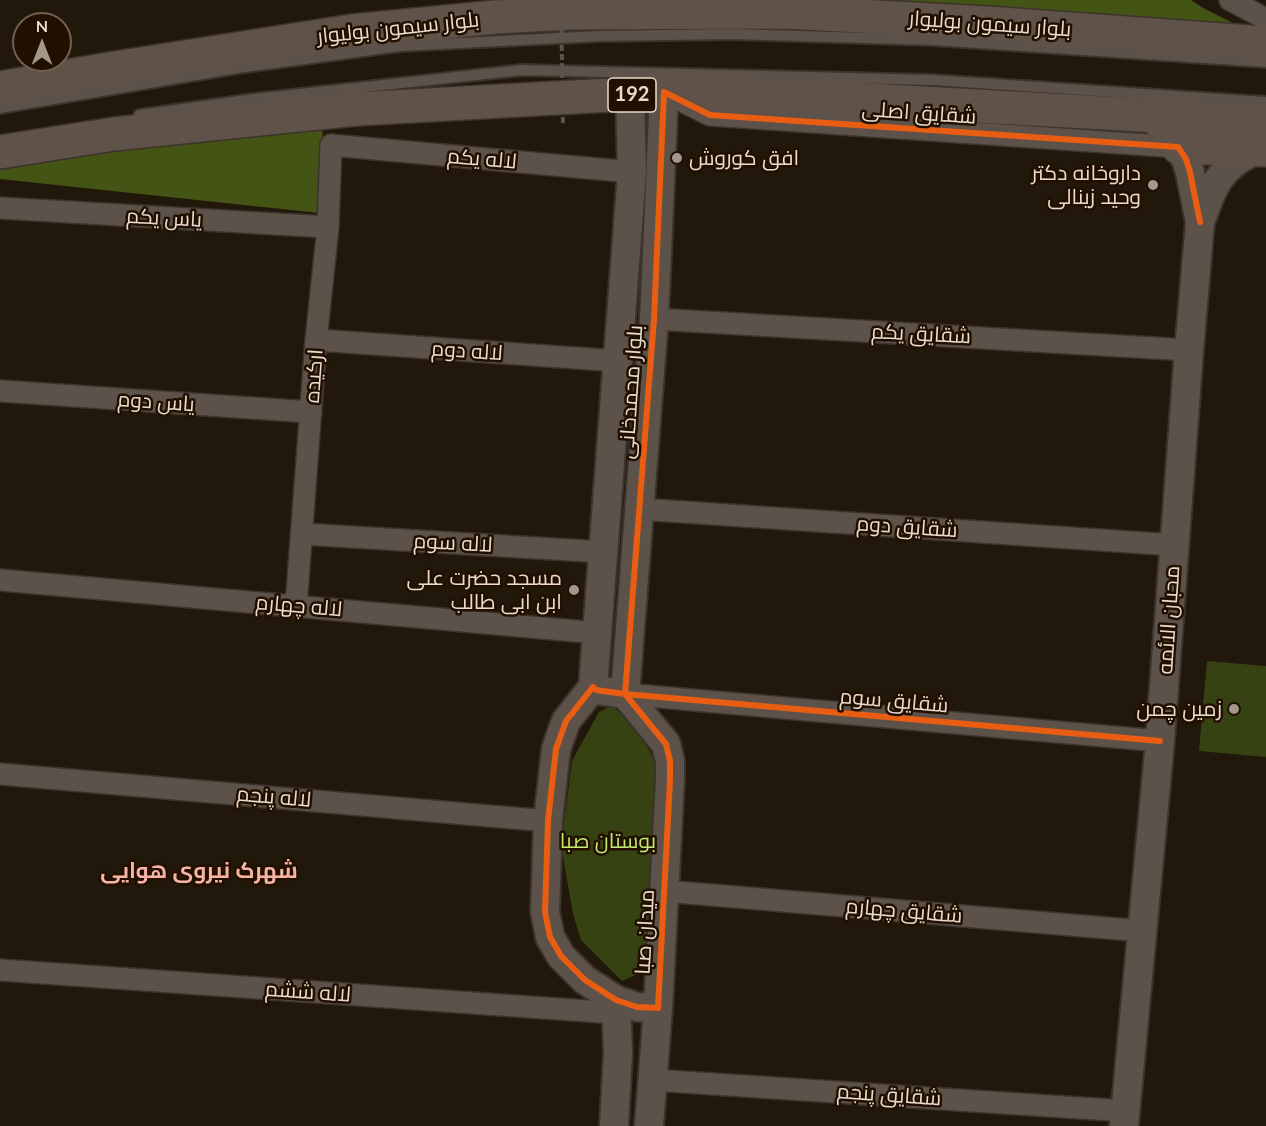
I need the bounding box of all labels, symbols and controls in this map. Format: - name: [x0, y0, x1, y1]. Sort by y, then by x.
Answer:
- street label: بلوار سیمون بولیوار: [908, 6, 1072, 42]
- street label: بلوار سیمون بولیوار: [316, 7, 480, 49]
- north arrow: [12, 12, 72, 72]
- text: N: [36, 16, 48, 35]
- road number: 192: [608, 78, 656, 112]
- street label: شقایق اصلی: [861, 96, 977, 130]
- street label: لاله یکم: [446, 143, 518, 175]
- place label: افق کوروش: [689, 145, 799, 171]
- marker: افق کوروش: [670, 151, 684, 165]
- place label: داروخانه دکتر وحید زینالی: [1032, 160, 1141, 210]
- marker: داروخانه دکتر وحید زینالی: [1146, 178, 1160, 192]
- street label: یاس یکم: [125, 203, 203, 233]
- street label: شقایق یکم: [870, 319, 972, 349]
- street label: بلوار محمدخانی: [614, 324, 648, 460]
- street label: لاله دوم: [430, 336, 504, 366]
- street label: ارکیده: [300, 348, 328, 404]
- street label: یاس دوم: [117, 387, 195, 417]
- street label: شقایق دوم: [855, 511, 959, 543]
- street label: لاله سوم: [413, 528, 493, 558]
- place label: مسجد حضرت علی ابن ابی طالب: [407, 565, 562, 615]
- street label: محبان الائمه: [1153, 565, 1185, 675]
- marker: مسجد حضرت علی ابن ابی طالب: [567, 583, 581, 597]
- street label: لاله چهارم: [254, 590, 344, 622]
- street label: شقایق سوم: [838, 684, 950, 718]
- place label: زمین چمن: [1136, 696, 1222, 722]
- marker: زمین چمن: [1227, 702, 1241, 716]
- street label: لاله پنجم: [235, 781, 313, 813]
- park label: بوستان صبا: [560, 828, 656, 854]
- district label: شهرک نیروی هوایی: [100, 858, 298, 884]
- street label: میدان صبا: [630, 889, 660, 975]
- street label: شقایق چهارم: [845, 893, 963, 929]
- street label: لاله ششم: [264, 976, 352, 1008]
- street label: شقایق پنجم: [836, 1079, 942, 1111]

